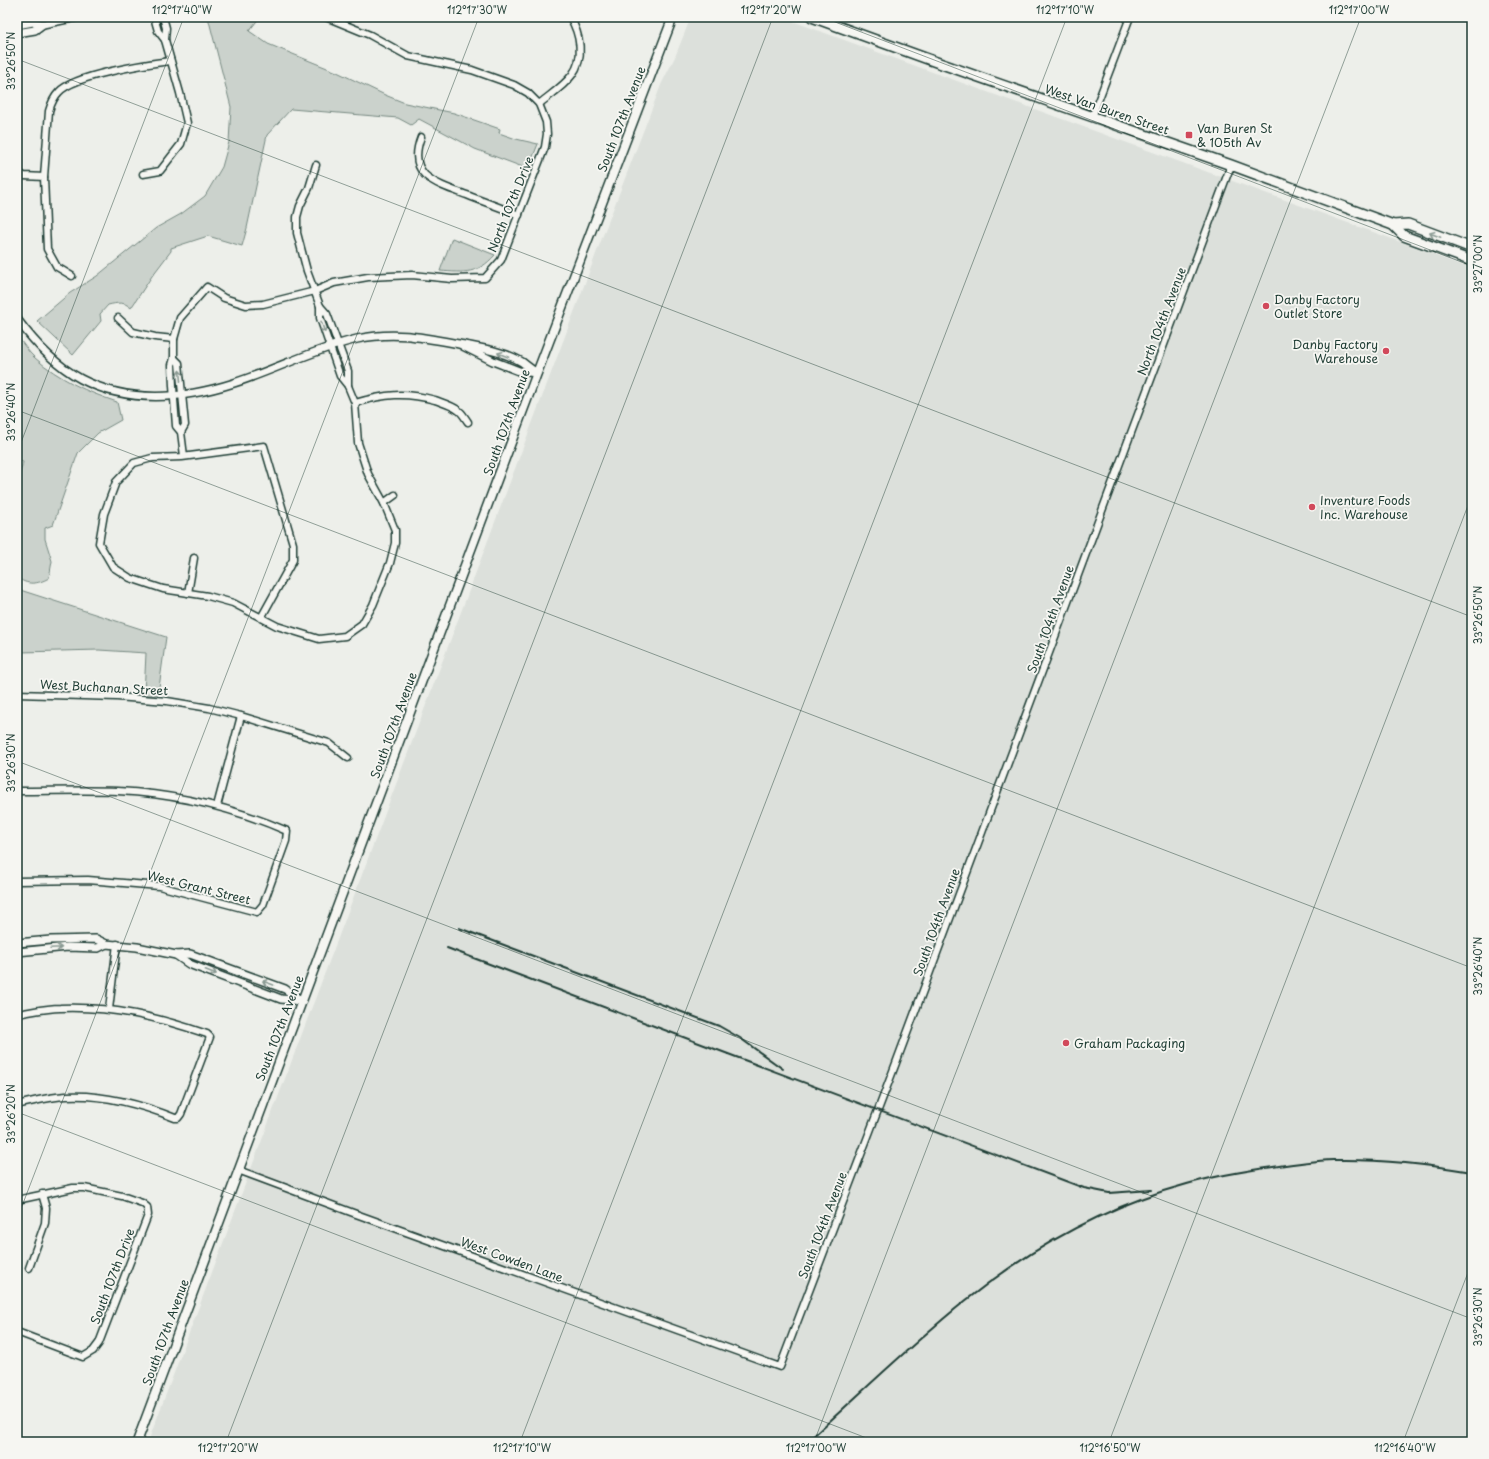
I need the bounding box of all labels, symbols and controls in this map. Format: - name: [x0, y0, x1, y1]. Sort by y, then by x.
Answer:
- text: 112°17'40"W: [152, 2, 213, 17]
- text: 112°17'30"W: [447, 2, 508, 17]
- text: 112°17'20"W: [741, 2, 802, 17]
- text: 112°17'10"W: [1036, 2, 1095, 17]
- text: 112°17'00"W: [1329, 2, 1390, 17]
- text: 33°26'50"N: [3, 32, 18, 90]
- street label: South 107th Avenue: [593, 63, 650, 175]
- street label: West Van Buren Street: [1042, 79, 1172, 139]
- place label: Van Buren St & 105th Av: [1197, 119, 1272, 151]
- marker: Van Buren St & 105th Av: [1184, 130, 1194, 140]
- street label: North 107th Drive: [483, 153, 537, 255]
- one-way arrow: [1430, 230, 1442, 238]
- text: 33°27'00"N: [1470, 234, 1485, 293]
- street label: North 104th Avenue: [1132, 264, 1190, 378]
- place label: Danby Factory Outlet Store: [1274, 290, 1360, 322]
- marker: Danby Factory Outlet Store: [1261, 301, 1271, 311]
- one-way arrow: [320, 320, 327, 333]
- place label: Danby Factory Warehouse: [1292, 335, 1378, 367]
- marker: Danby Factory Warehouse: [1381, 346, 1391, 356]
- one-way arrow: [498, 350, 510, 358]
- street label: South 107th Avenue: [478, 366, 534, 478]
- one-way arrow: [177, 370, 184, 383]
- text: 33°26'40"N: [3, 382, 18, 441]
- place label: Inventure Foods Inc. Warehouse: [1320, 491, 1411, 523]
- marker: Inventure Foods Inc. Warehouse: [1307, 502, 1317, 512]
- street label: South 104th Avenue: [1022, 562, 1078, 675]
- text: 33°26'50"N: [1470, 586, 1485, 644]
- street label: South 107th Avenue: [365, 669, 421, 781]
- street label: West Buchanan Street: [39, 675, 169, 699]
- text: 33°26'30"N: [3, 733, 18, 793]
- street label: West Grant Street: [145, 865, 253, 909]
- street label: South 104th Avenue: [908, 865, 964, 978]
- text: 33°26'40"N: [1470, 936, 1485, 995]
- one-way arrow: [49, 944, 62, 952]
- one-way arrow: [204, 969, 216, 977]
- street label: South 107th Avenue: [251, 972, 308, 1084]
- one-way arrow: [262, 978, 274, 986]
- place label: Graham Packaging: [1074, 1034, 1185, 1052]
- marker: Graham Packaging: [1061, 1038, 1071, 1048]
- text: 33°26'20"N: [3, 1084, 18, 1144]
- street label: South 104th Avenue: [793, 1168, 851, 1281]
- street label: South 107th Drive: [85, 1225, 139, 1327]
- street label: West Cowden Lane: [458, 1232, 566, 1286]
- street label: South 107th Avenue: [137, 1276, 193, 1388]
- text: 33°26'30"N: [1470, 1287, 1485, 1347]
- text: 112°17'20"W: [198, 1440, 259, 1455]
- text: 112°17'10"W: [493, 1440, 552, 1455]
- text: 112°17'00"W: [786, 1440, 847, 1455]
- text: 112°16'50"W: [1079, 1440, 1141, 1455]
- text: 112°16'40"W: [1374, 1440, 1436, 1455]

